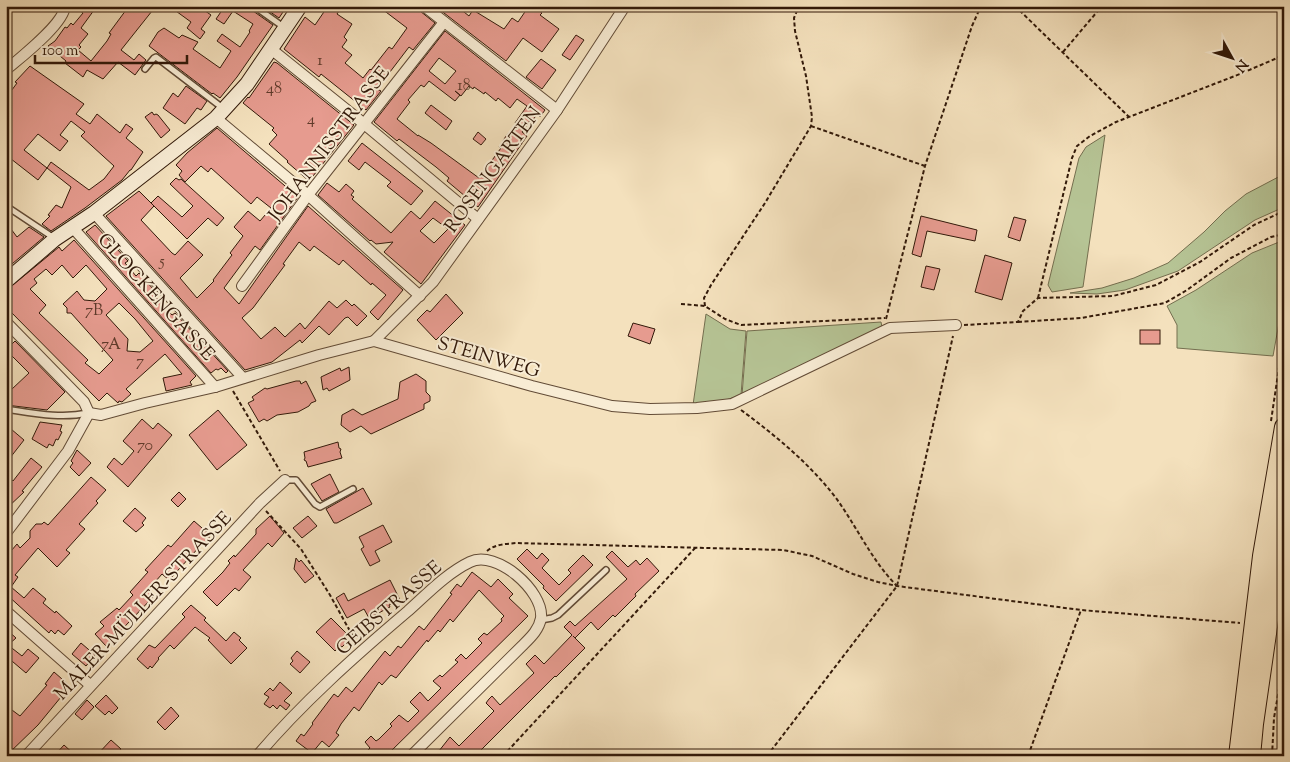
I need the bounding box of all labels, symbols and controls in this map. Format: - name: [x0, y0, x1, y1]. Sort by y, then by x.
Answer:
- scale bar: [35, 32, 188, 64]
- north arrow: [1208, 32, 1258, 82]
- text: 100 m: [42, 41, 79, 62]
- house number: 1: [317, 50, 323, 73]
- text: N: [1229, 54, 1252, 76]
- street label: JOHANNISSTRASSE: [262, 61, 398, 228]
- house number: 18: [457, 75, 471, 98]
- house number: 48: [266, 78, 282, 101]
- street label: ROSENGARTEN: [439, 102, 549, 239]
- house number: 4: [307, 109, 315, 132]
- street label: GLOCKENGASSE: [90, 228, 220, 368]
- house number: 5: [158, 251, 165, 274]
- house number: 7B: [85, 300, 103, 323]
- street label: STEINWEG: [434, 331, 543, 386]
- house number: 7A: [101, 334, 121, 357]
- house number: 7: [136, 351, 144, 374]
- house number: 70: [137, 435, 153, 458]
- street label: MALER-MÜLLER-STRASSE: [49, 506, 239, 707]
- street label: GEIBSTRASSE: [331, 555, 449, 663]

